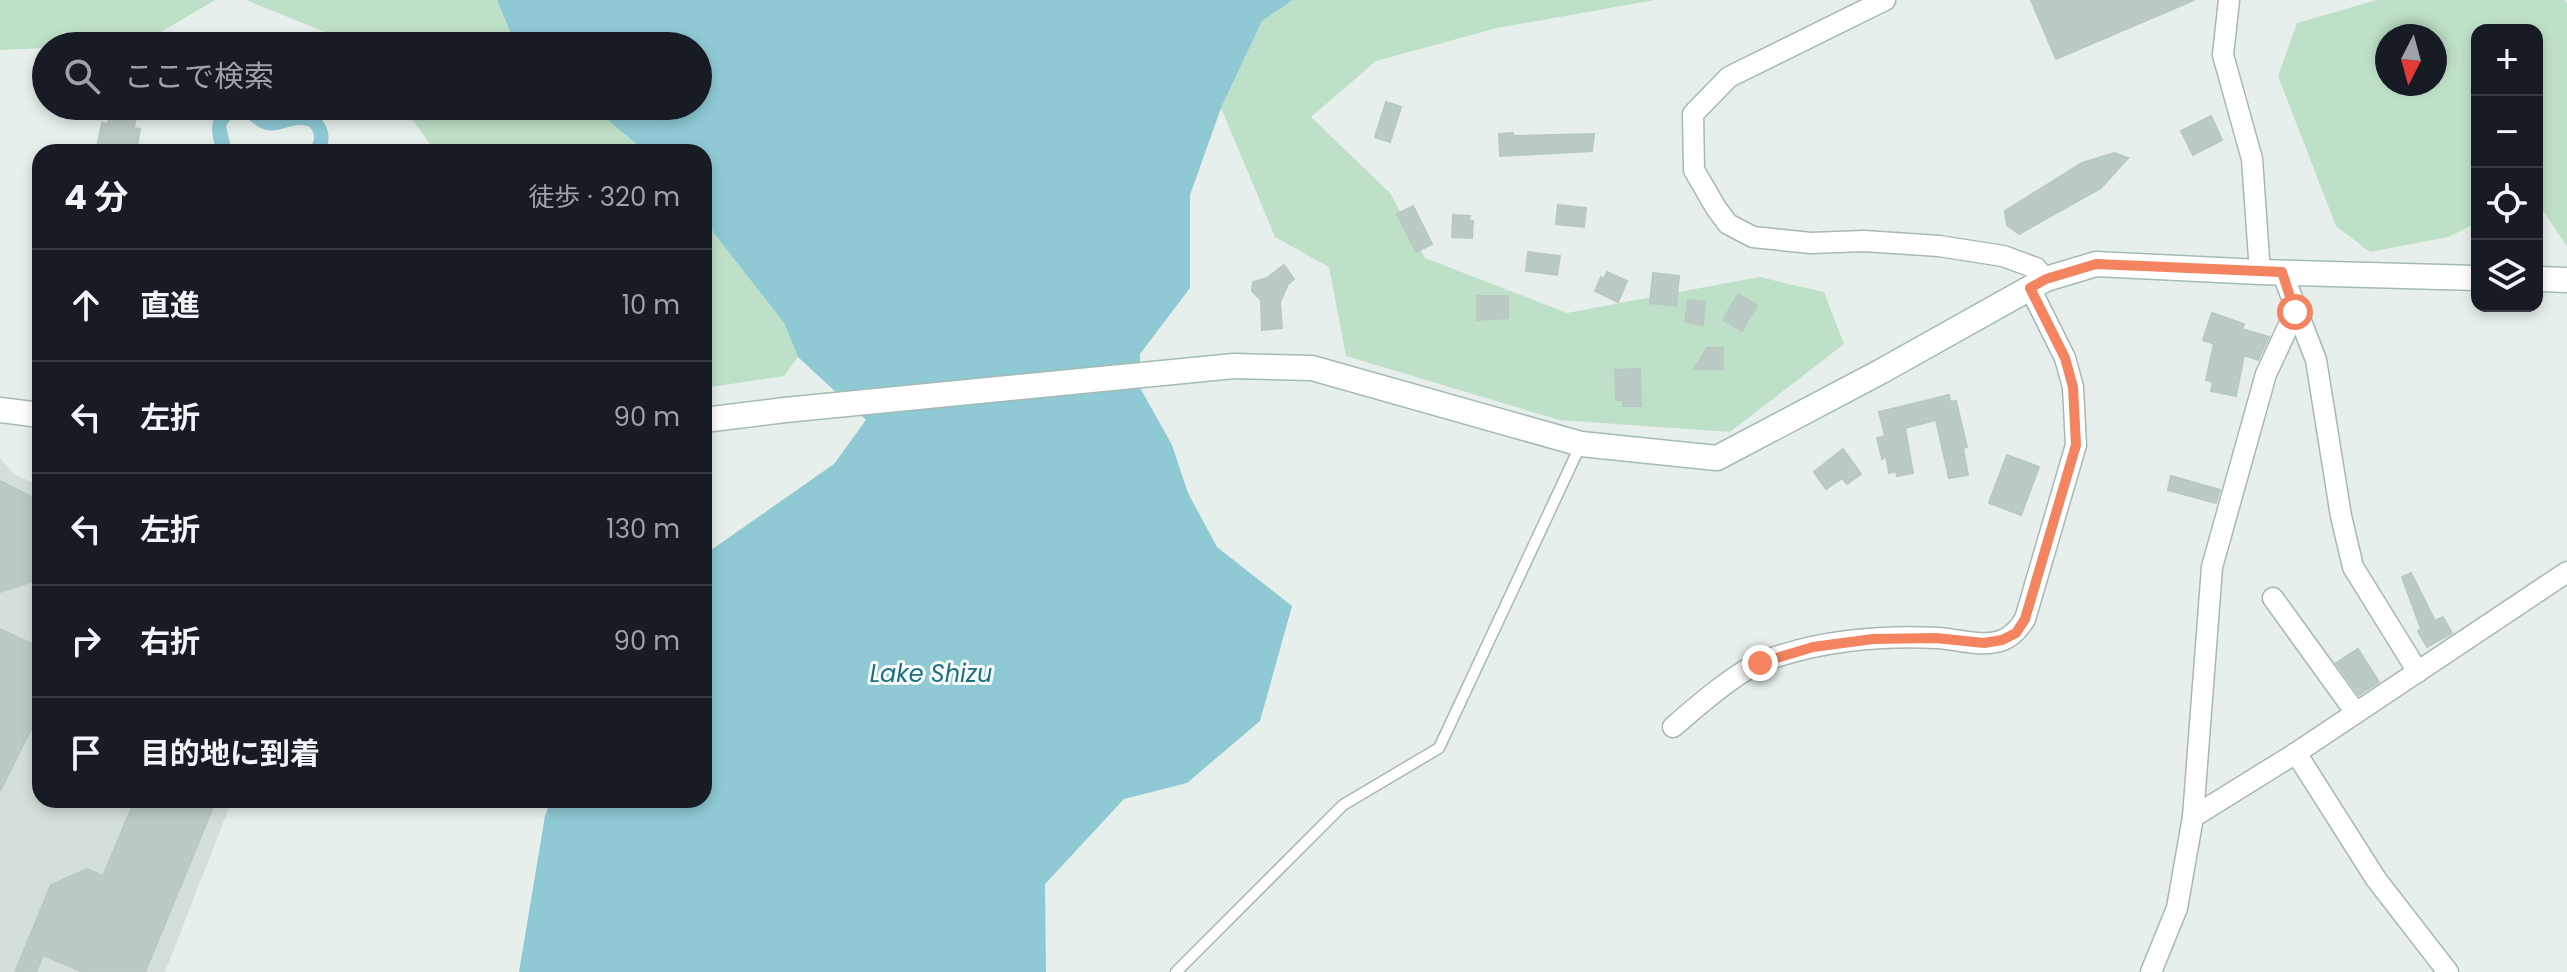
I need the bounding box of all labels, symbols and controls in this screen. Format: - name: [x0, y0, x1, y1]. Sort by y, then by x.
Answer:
- north arrow: [2375, 24, 2447, 96]
- map controls: [2471, 24, 2543, 312]
- button: +: [2471, 24, 2543, 96]
- search box: [32, 32, 712, 120]
- icon: search: [60, 54, 104, 98]
- text: ここで検索: [124, 55, 274, 98]
- button: −: [2471, 96, 2543, 168]
- button: locate: [2471, 168, 2543, 240]
- text: 4 分: [64, 173, 128, 221]
- text: 徒歩 · 320 m: [528, 179, 680, 215]
- button: layers: [2471, 240, 2543, 312]
- icon: ahead: [64, 283, 108, 327]
- text: 直進: [140, 284, 200, 327]
- text: 10 m: [622, 287, 680, 323]
- route start: [2277, 294, 2313, 330]
- icon: left: [64, 395, 108, 439]
- text: 左折: [140, 396, 200, 439]
- text: 90 m: [614, 399, 680, 435]
- icon: left: [64, 507, 108, 551]
- text: 左折: [140, 508, 200, 551]
- text: 130 m: [606, 511, 680, 547]
- icon: right: [64, 619, 108, 663]
- text: 右折: [140, 620, 200, 663]
- text: 90 m: [614, 623, 680, 659]
- route end: [1742, 645, 1778, 681]
- water label: Lake Shizu: [870, 657, 992, 690]
- icon: arrive: [64, 731, 108, 775]
- text: 目的地に到着: [140, 732, 320, 775]

